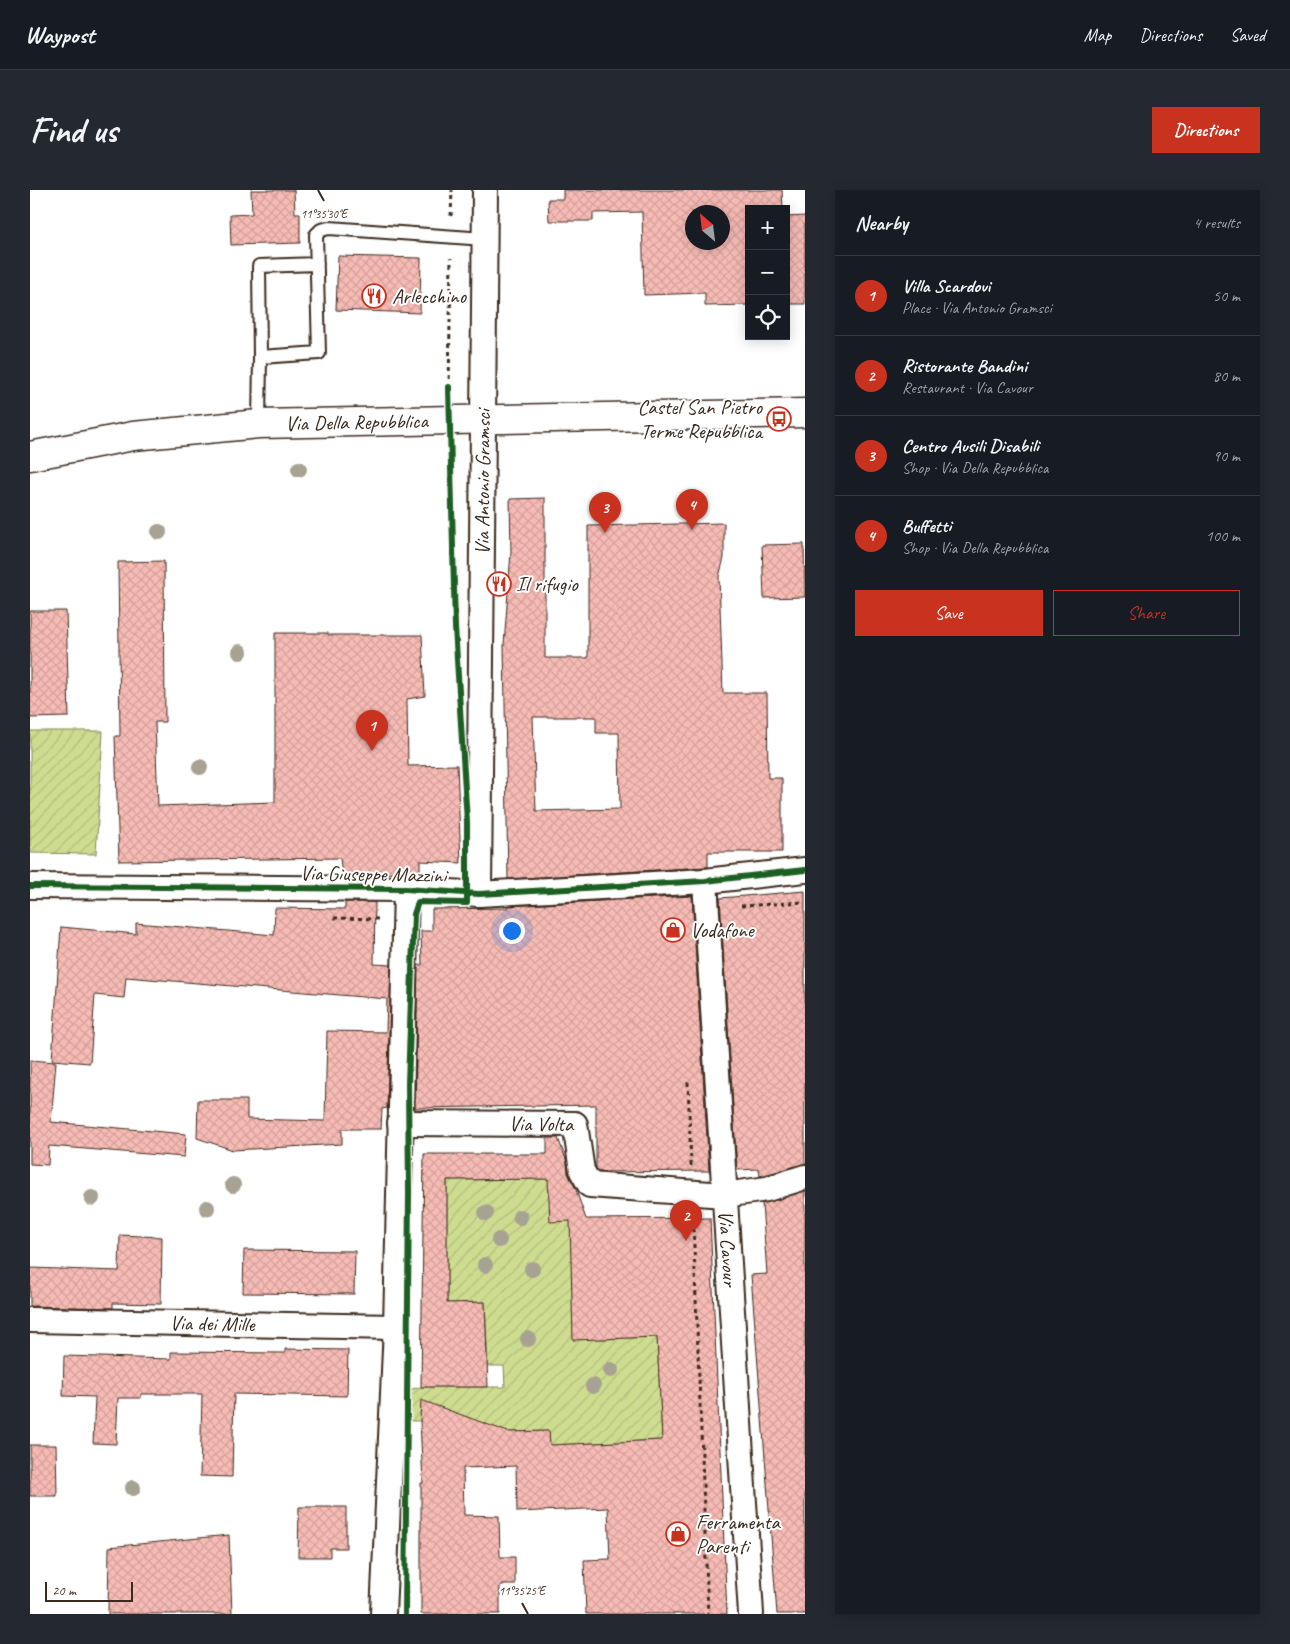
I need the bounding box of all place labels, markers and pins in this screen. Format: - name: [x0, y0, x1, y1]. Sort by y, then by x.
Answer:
- restaurant icon: Arlecchino: [361, 283, 387, 309]
- place label: Arlecchino: [392, 283, 467, 309]
- place label: Castel San Pietro Terme Repubblica: [637, 394, 764, 444]
- bus stop icon: Castel San Pietro Terme Repubblica: [766, 406, 792, 432]
- pin: 4: [676, 489, 708, 530]
- pin: 3: [589, 492, 621, 533]
- restaurant icon: Il rifugio: [486, 571, 512, 597]
- place label: Il rifugio: [516, 571, 579, 597]
- pin: 1: [356, 710, 388, 751]
- shop icon: Vodafone: [660, 917, 686, 943]
- place label: Vodafone: [690, 917, 756, 943]
- pin: 2: [670, 1200, 702, 1241]
- place label: Ferramenta Parenti: [696, 1509, 782, 1559]
- shop icon: Ferramenta Parenti: [665, 1521, 691, 1547]

